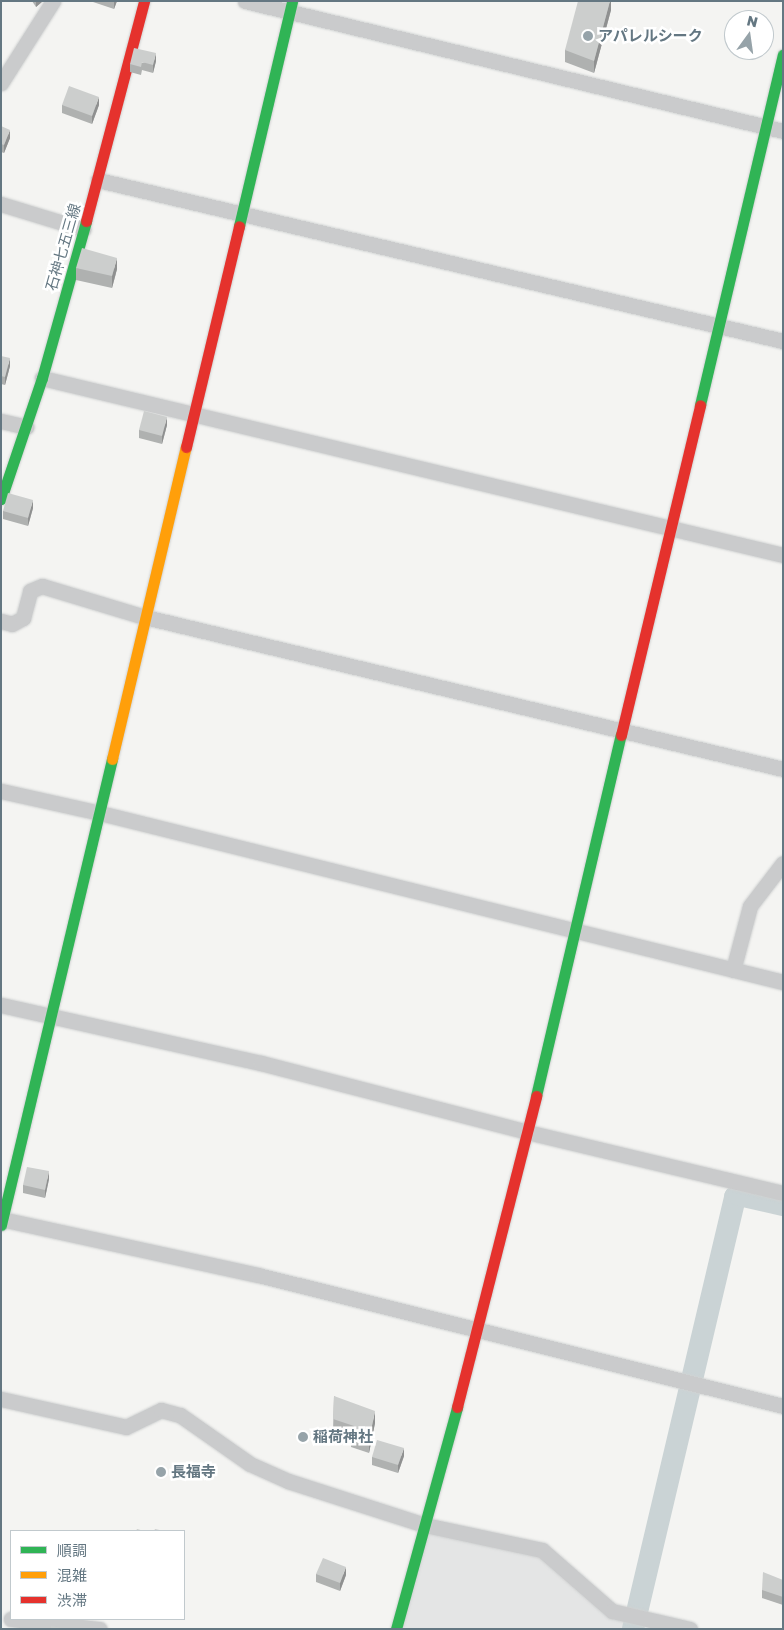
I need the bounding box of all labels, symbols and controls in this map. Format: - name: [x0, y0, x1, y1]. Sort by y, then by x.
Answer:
- north arrow: [724, 10, 774, 60]
- text: N: [745, 11, 760, 30]
- place label: アパレルシーク: [598, 27, 703, 45]
- marker: アパレルシーク: [582, 30, 594, 42]
- street label: 石神七五三線: [42, 201, 84, 293]
- place label: 稲荷神社: [313, 1428, 373, 1446]
- marker: 稲荷神社: [297, 1431, 309, 1443]
- place label: 長福寺: [171, 1463, 216, 1481]
- marker: 長福寺: [155, 1466, 167, 1478]
- legend: [10, 1530, 185, 1620]
- text: 順調: [57, 1541, 87, 1559]
- text: 混雑: [57, 1566, 87, 1584]
- text: 渋滞: [57, 1591, 87, 1609]

